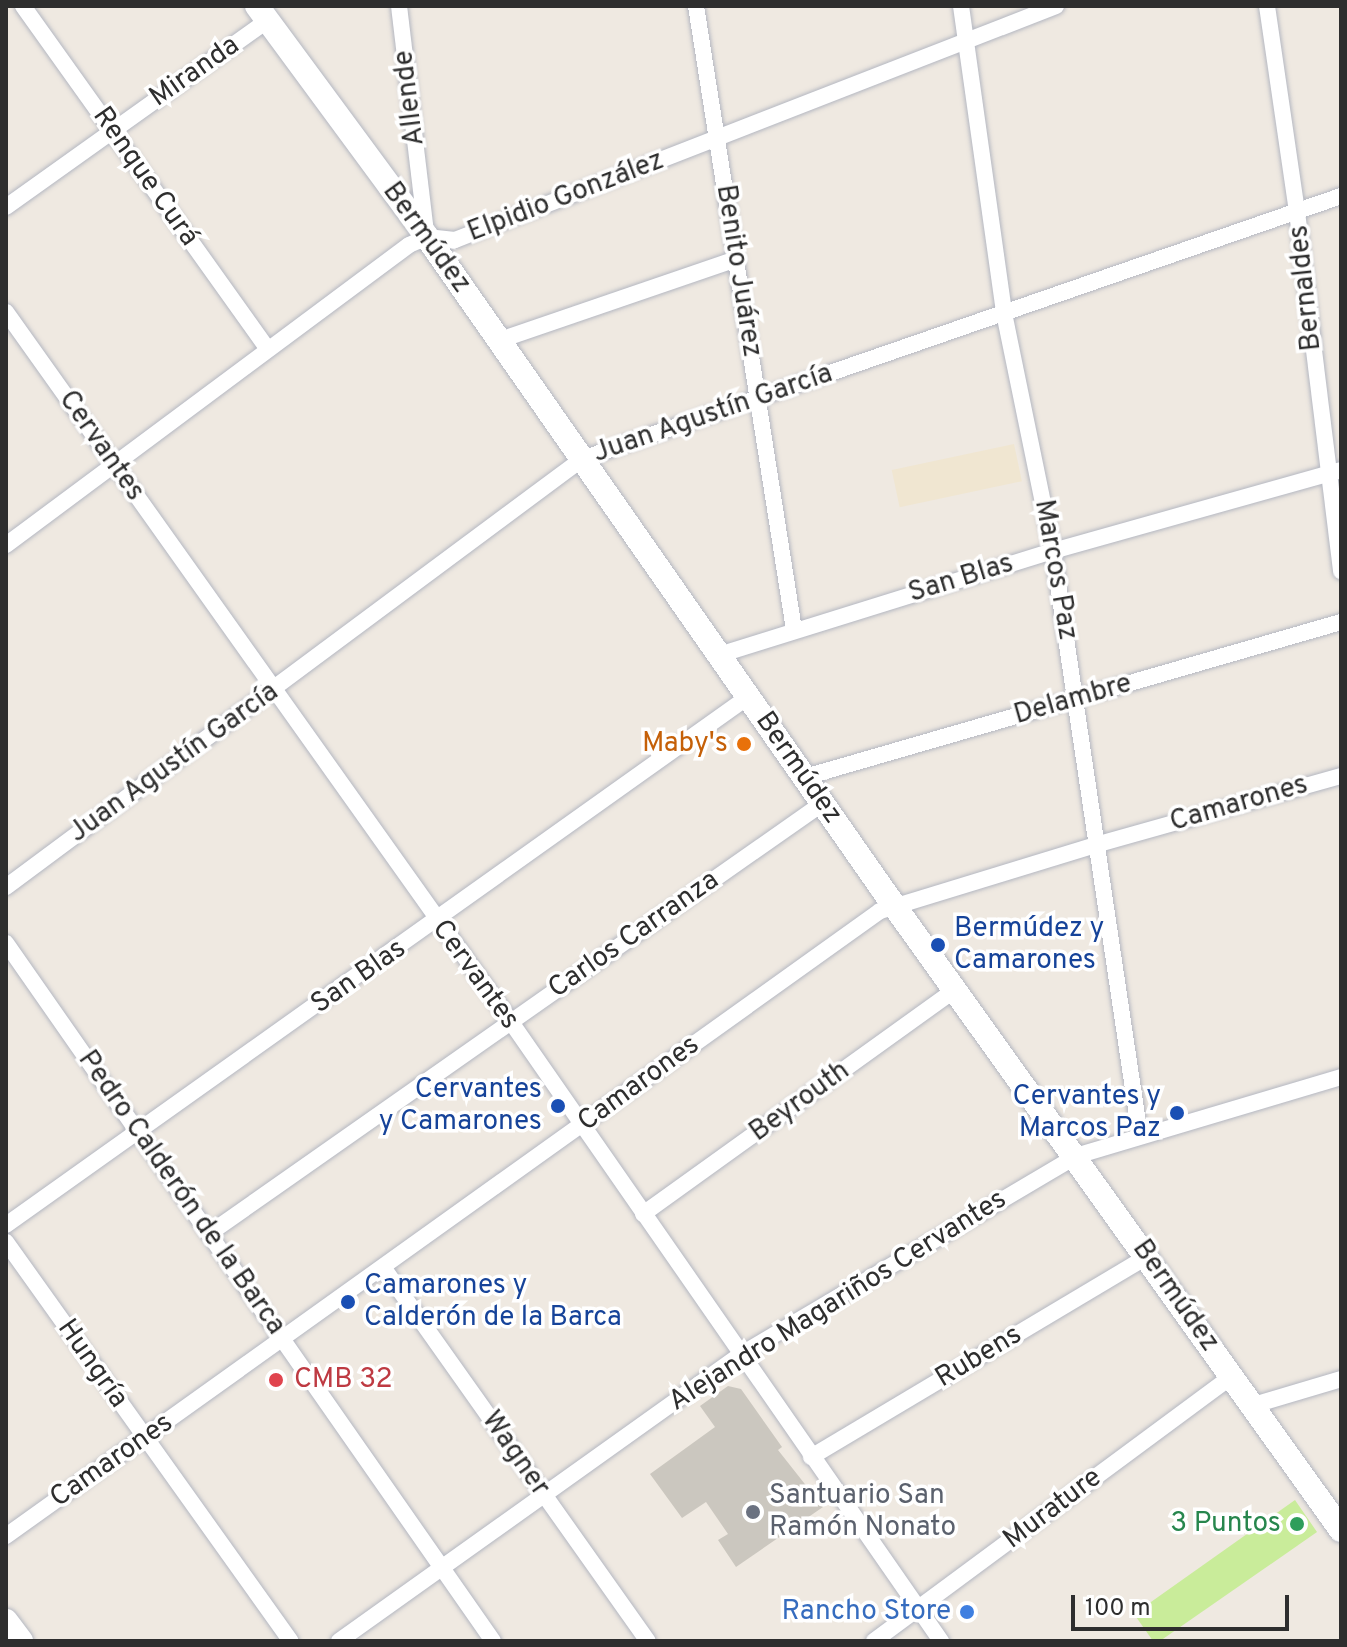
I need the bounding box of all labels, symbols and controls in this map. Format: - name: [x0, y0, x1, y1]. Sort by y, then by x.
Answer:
- street label: Miranda: [144, 29, 246, 115]
- street label: Allende: [387, 48, 433, 148]
- street label: Renque Curá: [85, 101, 205, 253]
- street label: Elpidio González: [463, 144, 669, 250]
- street label: Bermúdez: [375, 176, 477, 300]
- street label: Benito Juárez: [708, 182, 768, 360]
- street label: Bernaldes: [1283, 223, 1329, 353]
- street label: Juan Agustín García: [588, 357, 838, 471]
- street label: Cervantes: [51, 384, 151, 508]
- street label: Marcos Paz: [1026, 497, 1084, 643]
- street label: San Blas: [905, 547, 1017, 611]
- street label: Delambre: [1010, 667, 1136, 733]
- street label: Juan Agustín García: [62, 675, 286, 851]
- street label: Bermúdez: [747, 706, 849, 830]
- place label: Maby's: [642, 727, 728, 761]
- marker: Maby's: [735, 735, 753, 753]
- street label: Camarones: [1166, 768, 1312, 840]
- street label: Carlos Carranza: [542, 864, 726, 1006]
- place label: Bermúdez y Camarones: [954, 912, 1104, 978]
- street label: Cervantes: [424, 914, 526, 1036]
- street label: San Blas: [305, 932, 413, 1022]
- marker: Bermúdez y Camarones: [929, 936, 947, 954]
- street label: Camarones: [572, 1029, 706, 1139]
- street label: Pedro Calderón de la Barca: [70, 1044, 292, 1342]
- street label: Beyrouth: [743, 1054, 857, 1150]
- place label: Cervantes y Camarones: [379, 1073, 542, 1139]
- place label: Cervantes y Marcos Paz: [1012, 1080, 1161, 1146]
- marker: Cervantes y Camarones: [549, 1097, 567, 1115]
- marker: Cervantes y Marcos Paz: [1168, 1104, 1186, 1122]
- street label: Alejandro Magariños Cervantes: [663, 1183, 1013, 1419]
- street label: Bermúdez: [1124, 1234, 1226, 1358]
- place label: Camarones y Calderón de la Barca: [364, 1269, 622, 1335]
- marker: Camarones y Calderón de la Barca: [339, 1293, 357, 1311]
- street label: Hungría: [49, 1313, 135, 1415]
- street label: Rubens: [930, 1318, 1028, 1396]
- place label: CMB 32: [294, 1363, 393, 1397]
- marker: CMB 32: [265, 1369, 287, 1391]
- street label: Wagner: [474, 1405, 556, 1503]
- street label: Camarones: [44, 1407, 180, 1515]
- street label: Murature: [997, 1461, 1109, 1557]
- place label: Santuario San Ramón Nonato: [769, 1479, 956, 1545]
- marker: Santuario San Ramón Nonato: [744, 1503, 762, 1521]
- place label: 3 Puntos: [1170, 1507, 1281, 1541]
- marker: 3 Puntos: [1288, 1515, 1306, 1533]
- scale bar: [1075, 1579, 1293, 1629]
- text: 100 m: [1085, 1594, 1151, 1624]
- place label: Rancho Store: [781, 1595, 951, 1629]
- marker: Rancho Store: [958, 1603, 976, 1621]

